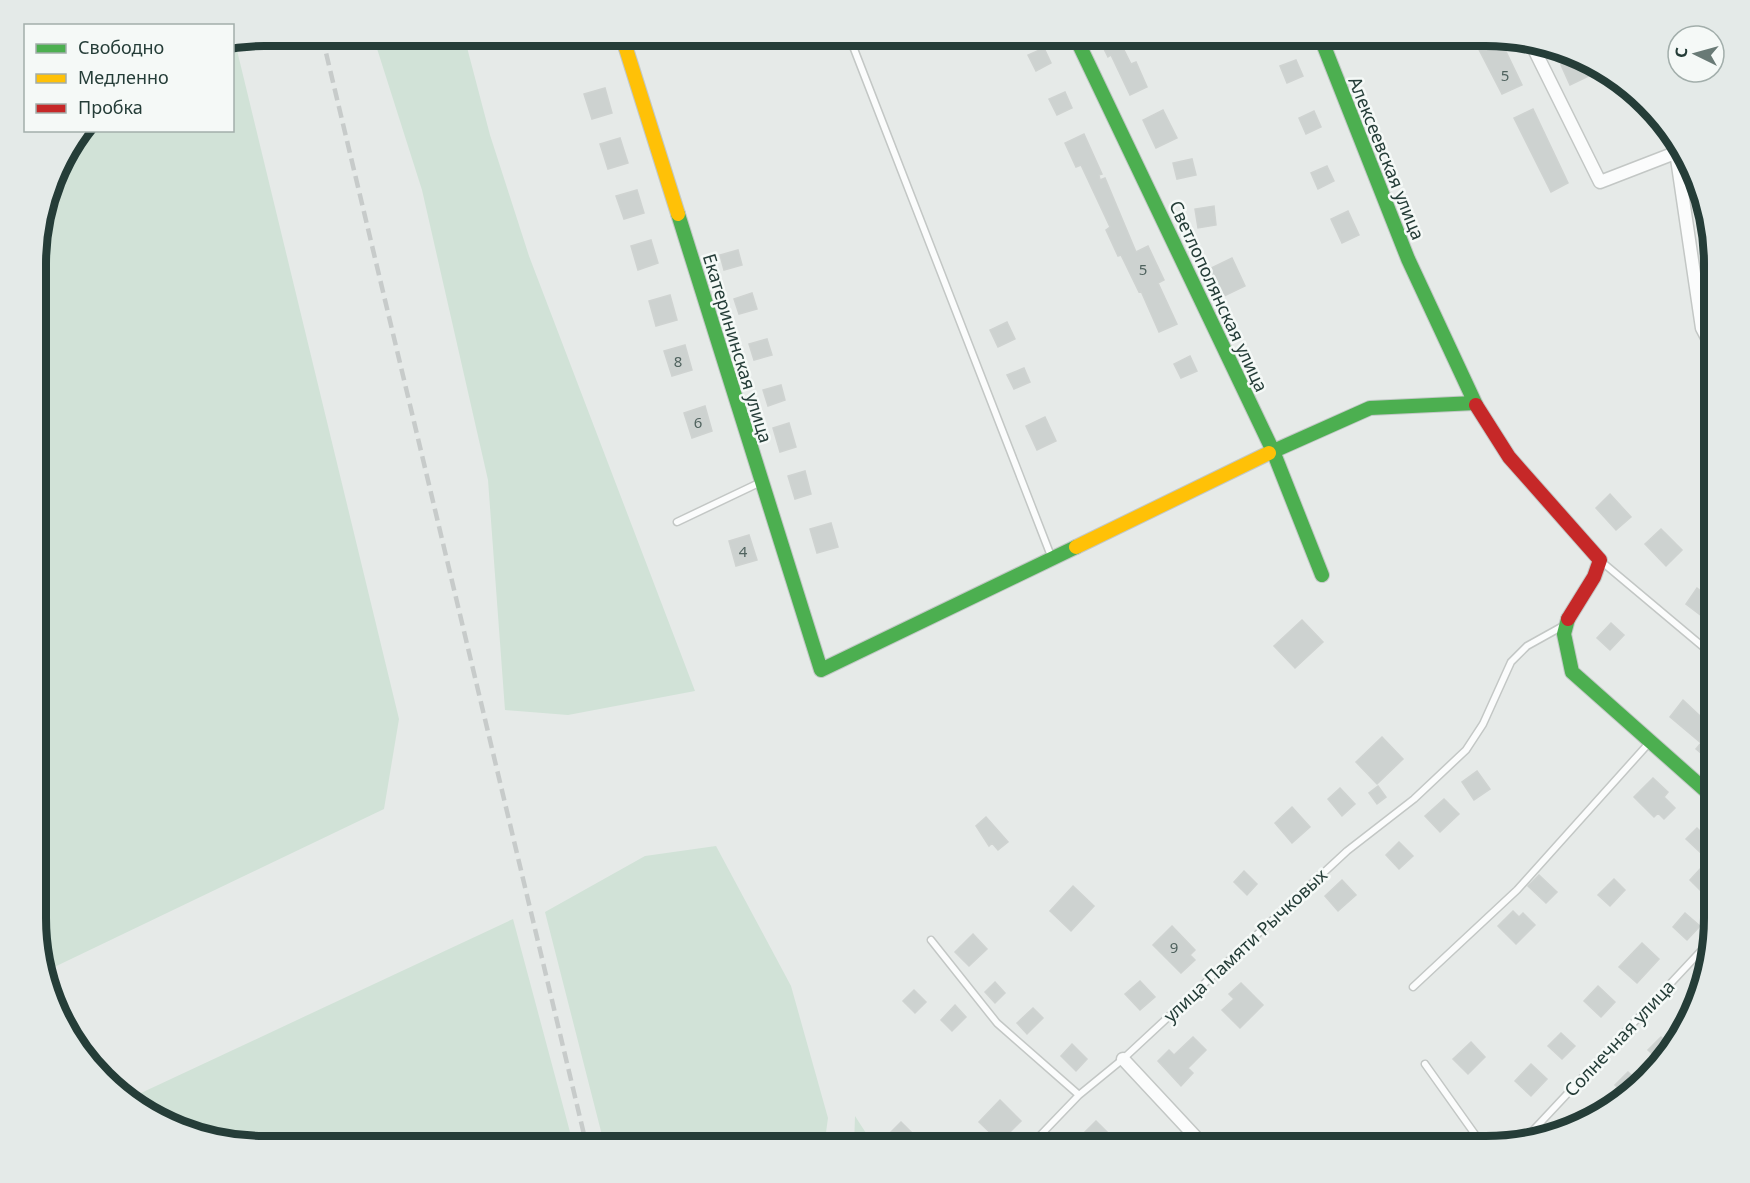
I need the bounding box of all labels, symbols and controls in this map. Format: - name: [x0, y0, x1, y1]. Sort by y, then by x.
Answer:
- legend: [24, 24, 234, 132]
- north arrow: [1666, 24, 1726, 84]
- text: Свободно: [78, 35, 164, 59]
- text: С: [1670, 47, 1692, 59]
- text: Медленно: [78, 65, 169, 89]
- house number: 5: [1501, 65, 1509, 85]
- street label: Алексеевская улица: [1343, 73, 1431, 243]
- text: Пробка: [78, 95, 143, 119]
- street label: Светлополянская улица: [1164, 197, 1274, 395]
- street label: Екатерининская улица: [698, 250, 778, 446]
- house number: 5: [1139, 259, 1147, 279]
- house number: 8: [674, 351, 682, 371]
- house number: 6: [694, 412, 702, 432]
- house number: 4: [739, 541, 748, 561]
- street label: улица Памяти Рычковых: [1158, 862, 1333, 1027]
- house number: 9: [1170, 937, 1178, 957]
- street label: Солнечная улица: [1559, 974, 1679, 1102]

